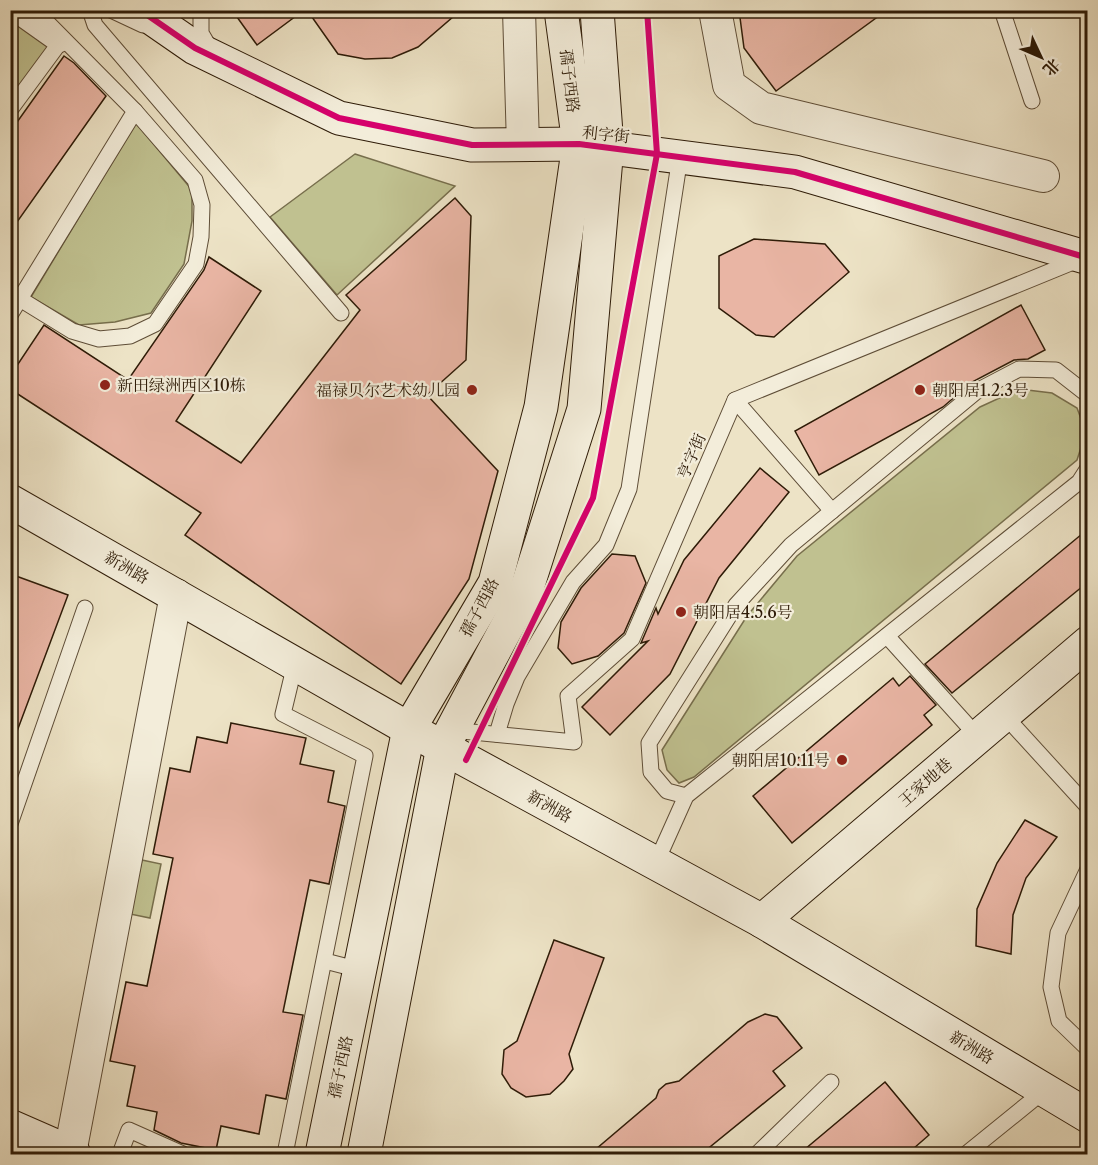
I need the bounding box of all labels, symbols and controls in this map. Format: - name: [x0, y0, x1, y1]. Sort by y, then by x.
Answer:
- north arrow: [1011, 27, 1071, 87]
- street label: 孺子西路: [556, 48, 584, 114]
- text: 北: [1039, 55, 1065, 80]
- street label: 利字街: [581, 122, 631, 146]
- place label: 新田绿洲西区10栋: [117, 375, 246, 395]
- marker: 新田绿洲西区10栋: [98, 378, 112, 392]
- place label: 福禄贝尔艺术幼儿园: [316, 380, 460, 400]
- place label: 朝阳居1.2.3号: [932, 380, 1029, 400]
- marker: 福禄贝尔艺术幼儿园: [465, 383, 479, 397]
- marker: 朝阳居1.2.3号: [913, 383, 927, 397]
- street label: 亨字街: [672, 430, 710, 482]
- street label: 新洲路: [101, 546, 153, 588]
- street label: 孺子西路: [455, 574, 503, 640]
- place label: 朝阳居4.5.6号: [693, 602, 793, 622]
- marker: 朝阳居4.5.6号: [674, 605, 688, 619]
- place label: 朝阳居10.11号: [732, 750, 830, 770]
- marker: 朝阳居10.11号: [835, 753, 849, 767]
- street label: 王家地巷: [894, 753, 956, 811]
- street label: 新洲路: [524, 786, 576, 826]
- street label: 新洲路: [946, 1026, 998, 1068]
- street label: 孺子西路: [324, 1034, 356, 1100]

